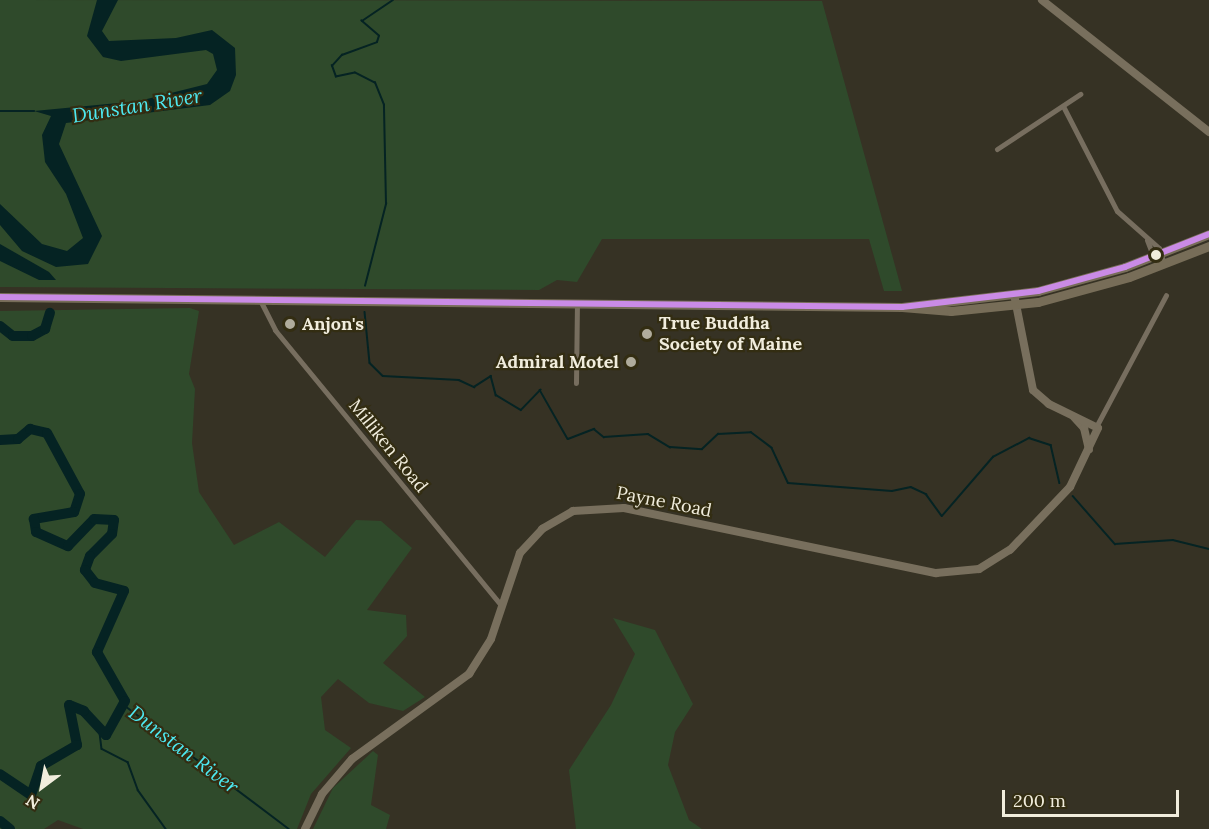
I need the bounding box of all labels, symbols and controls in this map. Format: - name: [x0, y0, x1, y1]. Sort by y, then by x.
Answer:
- water label: Dunstan River: [70, 83, 204, 127]
- unlabelled marker: [1150, 249, 1162, 261]
- place label: Anjon's: [302, 313, 364, 335]
- place label: True Buddha Society of Maine: [659, 313, 802, 356]
- marker: Anjon's: [283, 317, 297, 331]
- marker: True Buddha Society of Maine: [640, 327, 654, 341]
- place label: Admiral Motel: [496, 351, 619, 373]
- marker: Admiral Motel: [624, 355, 638, 369]
- street label: Milliken Road: [344, 395, 432, 497]
- street label: Payne Road: [615, 482, 713, 522]
- water label: Dunstan River: [124, 700, 244, 798]
- north arrow: [12, 757, 72, 817]
- scale bar: [1005, 778, 1182, 816]
- text: 200 m: [1013, 789, 1066, 812]
- text: N: [22, 791, 43, 814]

